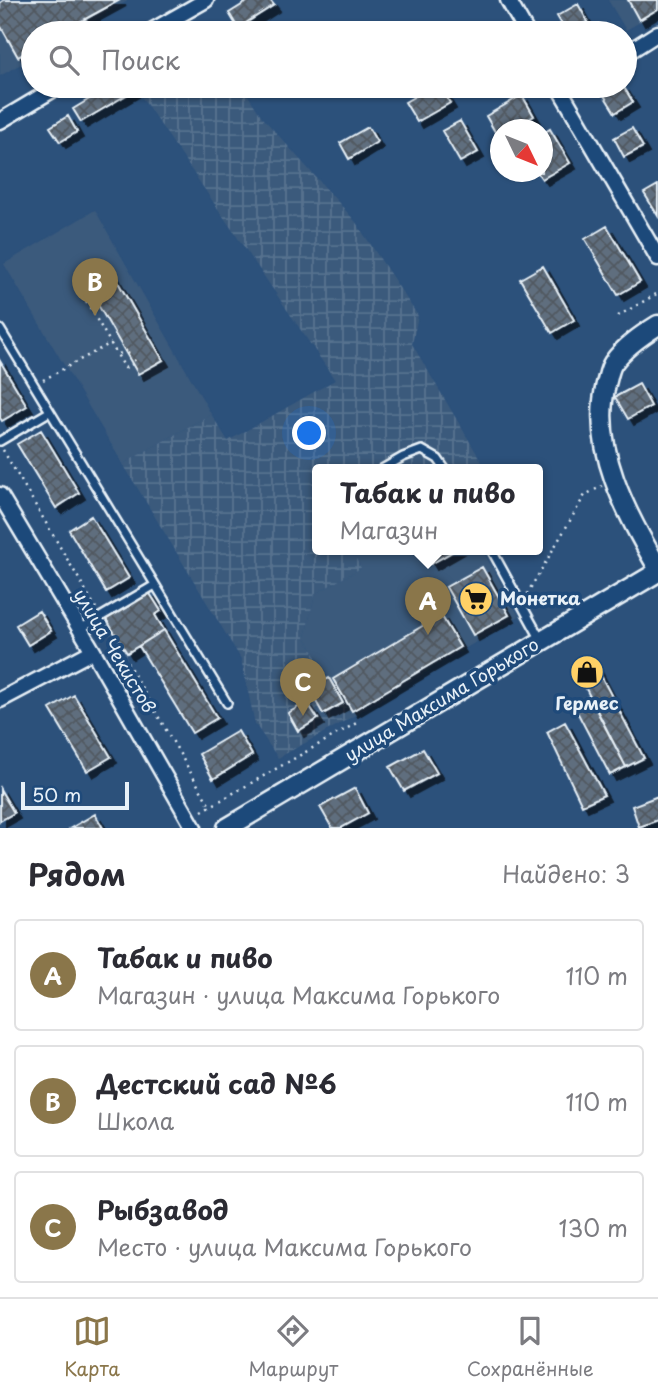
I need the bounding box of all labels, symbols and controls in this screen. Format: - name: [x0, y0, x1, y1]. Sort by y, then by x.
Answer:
- search box: [21, 21, 637, 98]
- text: Поиск: [101, 40, 180, 79]
- icon: search: [45, 41, 83, 79]
- north arrow: [490, 119, 553, 182]
- pin: B: [72, 258, 118, 316]
- your location: [292, 416, 326, 450]
- popup: [312, 464, 543, 555]
- text: Табак и пиво: [340, 473, 515, 512]
- text: Магазин: [340, 512, 438, 547]
- pin: A: [405, 577, 451, 635]
- supermarket icon: Монетка: [457, 580, 495, 618]
- street label: улица Чекистов: [68, 583, 163, 717]
- place label: Монетка: [500, 584, 581, 611]
- street label: улица Максима Горького: [339, 630, 543, 768]
- shop icon: Гермес: [568, 653, 606, 691]
- pin: C: [280, 658, 326, 716]
- place label: Гермес: [555, 689, 619, 716]
- scale bar: [21, 779, 130, 811]
- text: 50 m: [32, 780, 81, 808]
- text: Рядом: [28, 851, 126, 896]
- text: Найдено: 3: [502, 856, 630, 891]
- text: Табак и пиво: [97, 938, 273, 977]
- text: A: [44, 958, 62, 993]
- text: 110 m: [566, 958, 628, 993]
- text: Магазин · улица Максима Горького: [97, 977, 500, 1012]
- text: Дестский сад №6: [97, 1064, 337, 1103]
- text: B: [45, 1084, 61, 1119]
- text: 110 m: [566, 1084, 628, 1119]
- text: Школа: [97, 1103, 174, 1138]
- text: Рыбзавод: [97, 1190, 228, 1229]
- text: C: [44, 1210, 62, 1245]
- text: 130 m: [558, 1210, 628, 1245]
- text: Место · улица Максима Горького: [97, 1229, 472, 1264]
- tab: Карта: [64, 1312, 120, 1382]
- tab: Маршрут: [248, 1312, 338, 1382]
- tab: Сохранённые: [467, 1312, 594, 1382]

